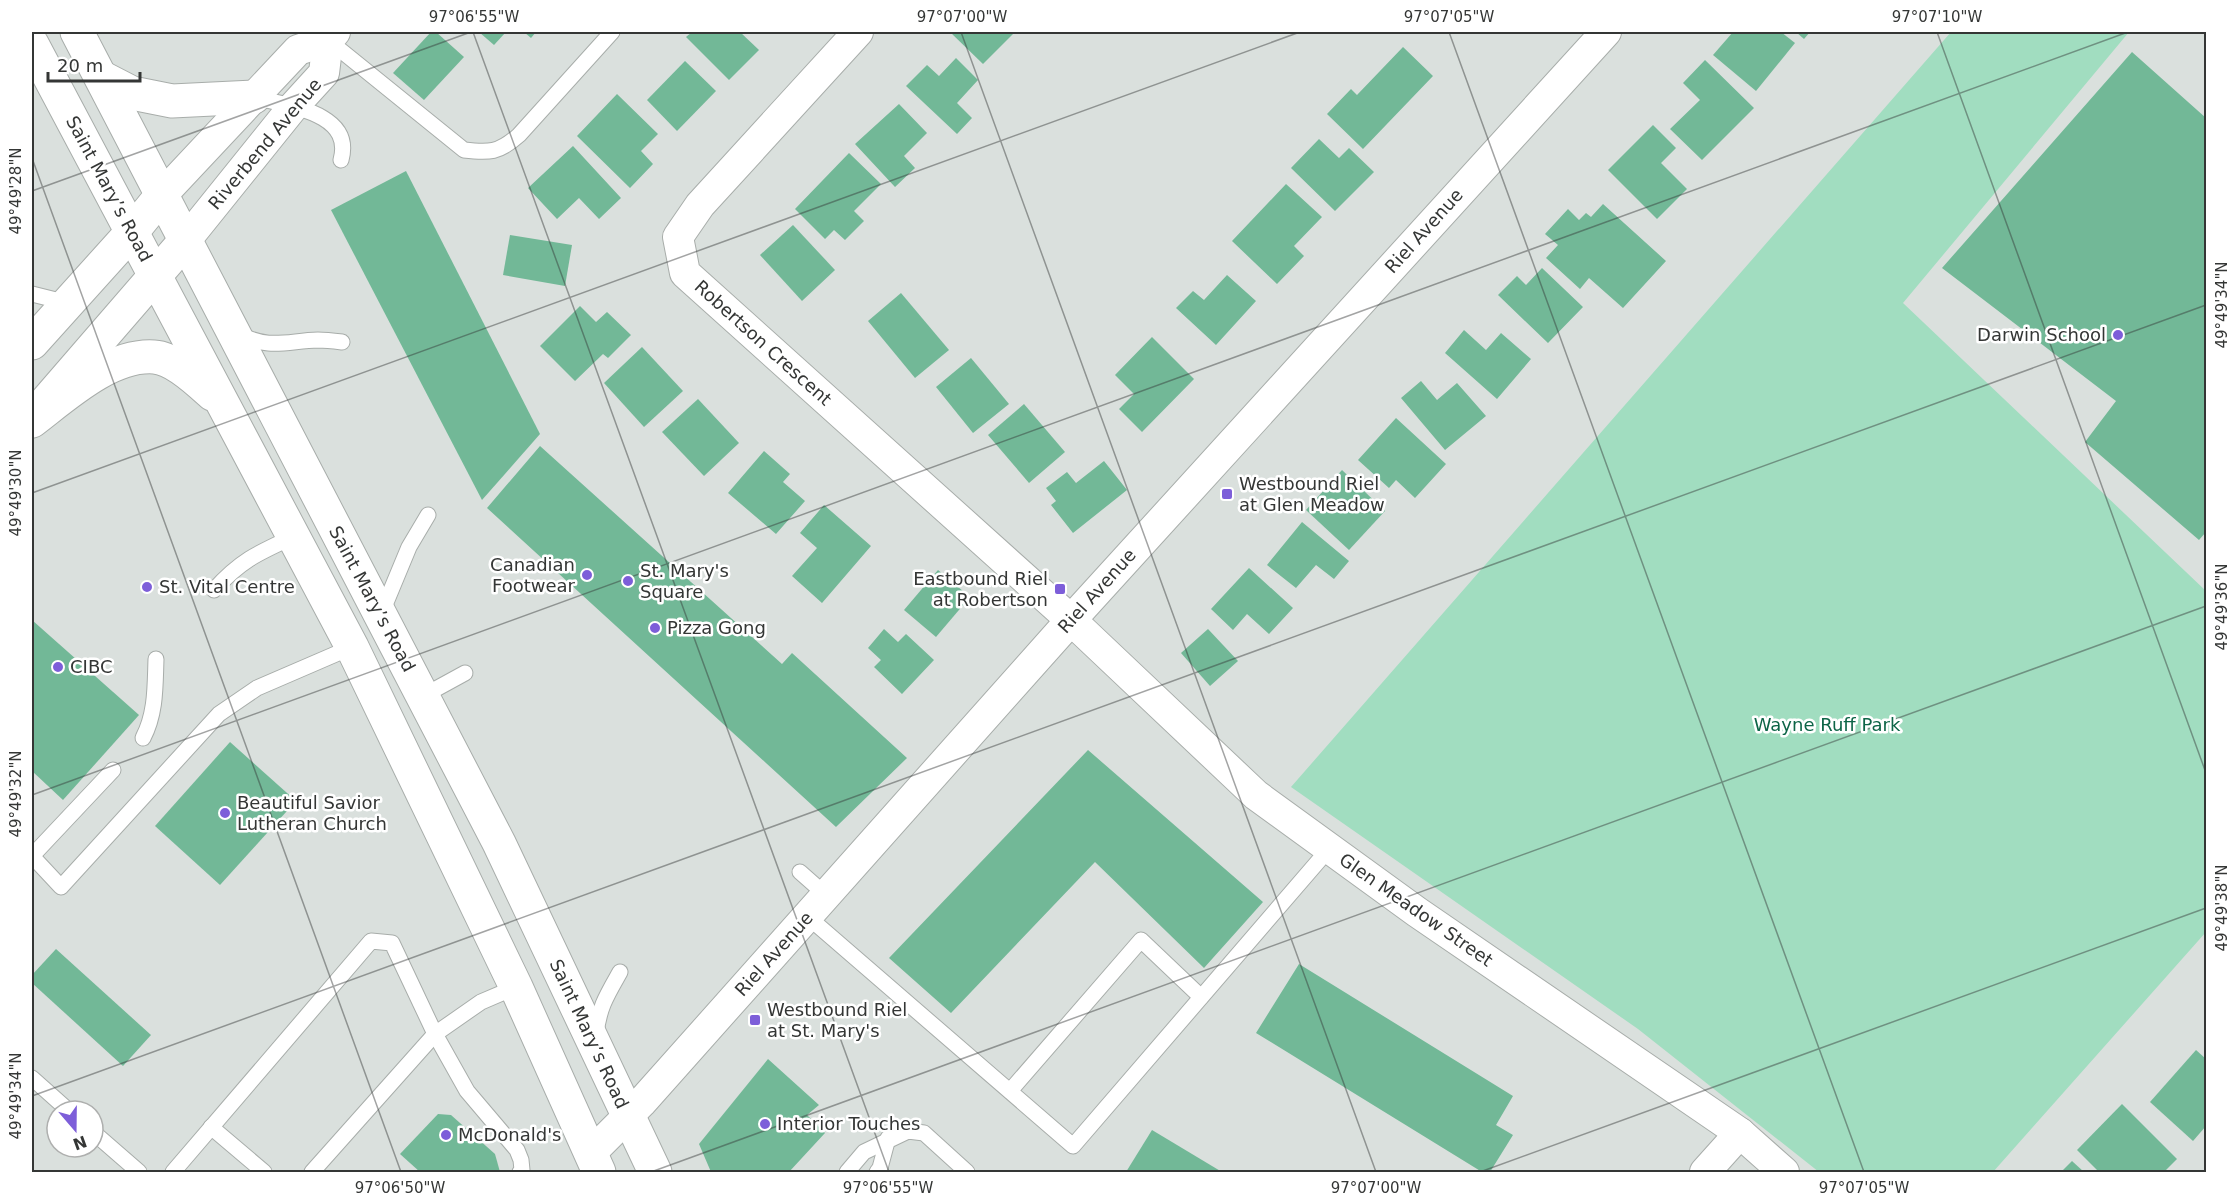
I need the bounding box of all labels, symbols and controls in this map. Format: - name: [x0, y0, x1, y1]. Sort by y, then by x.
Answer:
- text: 97°06'55"W: [429, 8, 519, 26]
- text: 97°07'00"W: [917, 8, 1007, 26]
- text: 97°07'05"W: [1404, 8, 1494, 26]
- text: 97°07'10"W: [1892, 8, 1982, 26]
- scale bar: [48, 45, 140, 83]
- text: 20 m: [57, 55, 103, 76]
- street label: Riverbend Avenue: [204, 74, 326, 213]
- street label: Saint Mary’s Road: [62, 112, 157, 265]
- text: 49°49'28"N: [7, 147, 25, 235]
- street label: Riel Avenue: [1380, 184, 1467, 277]
- text: 49°49'34"N: [2213, 261, 2231, 349]
- street label: Robertson Crescent: [691, 276, 836, 410]
- place label: Darwin School: [1977, 324, 2106, 345]
- marker: Darwin School: [2111, 328, 2125, 342]
- text: 49°49'30"N: [7, 449, 25, 537]
- place label: Westbound Riel at Glen Meadow: [1239, 473, 1385, 515]
- marker: Westbound Riel at Glen Meadow: [1220, 487, 1234, 501]
- street label: Saint Mary’s Road: [325, 522, 420, 675]
- street label: Riel Avenue: [1053, 544, 1140, 637]
- place label: Canadian Footwear: [490, 554, 576, 596]
- place label: St. Mary's Square: [640, 560, 729, 602]
- text: 49°49'36"N: [2213, 563, 2231, 651]
- marker: Canadian Footwear: [580, 568, 594, 582]
- place label: Eastbound Riel at Robertson: [913, 568, 1048, 610]
- marker: St. Mary's Square: [621, 574, 635, 588]
- place label: St. Vital Centre: [159, 576, 295, 597]
- marker: St. Vital Centre: [140, 580, 154, 594]
- marker: Eastbound Riel at Robertson: [1053, 582, 1067, 596]
- place label: Pizza Gong: [667, 617, 766, 638]
- marker: Pizza Gong: [648, 621, 662, 635]
- place label: CIBC: [70, 656, 112, 677]
- marker: CIBC: [51, 660, 65, 674]
- park label: Wayne Ruff Park: [1754, 714, 1901, 735]
- text: 49°49'32"N: [7, 750, 25, 838]
- place label: Beautiful Savior Lutheran Church: [237, 792, 387, 834]
- marker: Beautiful Savior Lutheran Church: [218, 806, 232, 820]
- street label: Glen Meadow Street: [1336, 849, 1497, 970]
- text: 49°49'38"N: [2213, 864, 2231, 952]
- street label: Riel Avenue: [730, 907, 817, 1000]
- street label: Saint Mary’s Road: [546, 956, 633, 1112]
- place label: Westbound Riel at St. Mary's: [767, 999, 907, 1041]
- marker: Westbound Riel at St. Mary's: [748, 1013, 762, 1027]
- text: 49°49'34"N: [7, 1052, 25, 1140]
- north arrow: [45, 1099, 105, 1159]
- place label: Interior Touches: [777, 1113, 921, 1134]
- marker: Interior Touches: [758, 1117, 772, 1131]
- place label: McDonald's: [458, 1124, 562, 1145]
- marker: McDonald's: [439, 1128, 453, 1142]
- text: N: [70, 1131, 90, 1154]
- text: 97°06'50"W: [355, 1179, 445, 1197]
- text: 97°06'55"W: [843, 1179, 933, 1197]
- text: 97°07'00"W: [1331, 1179, 1421, 1197]
- text: 97°07'05"W: [1819, 1179, 1909, 1197]

